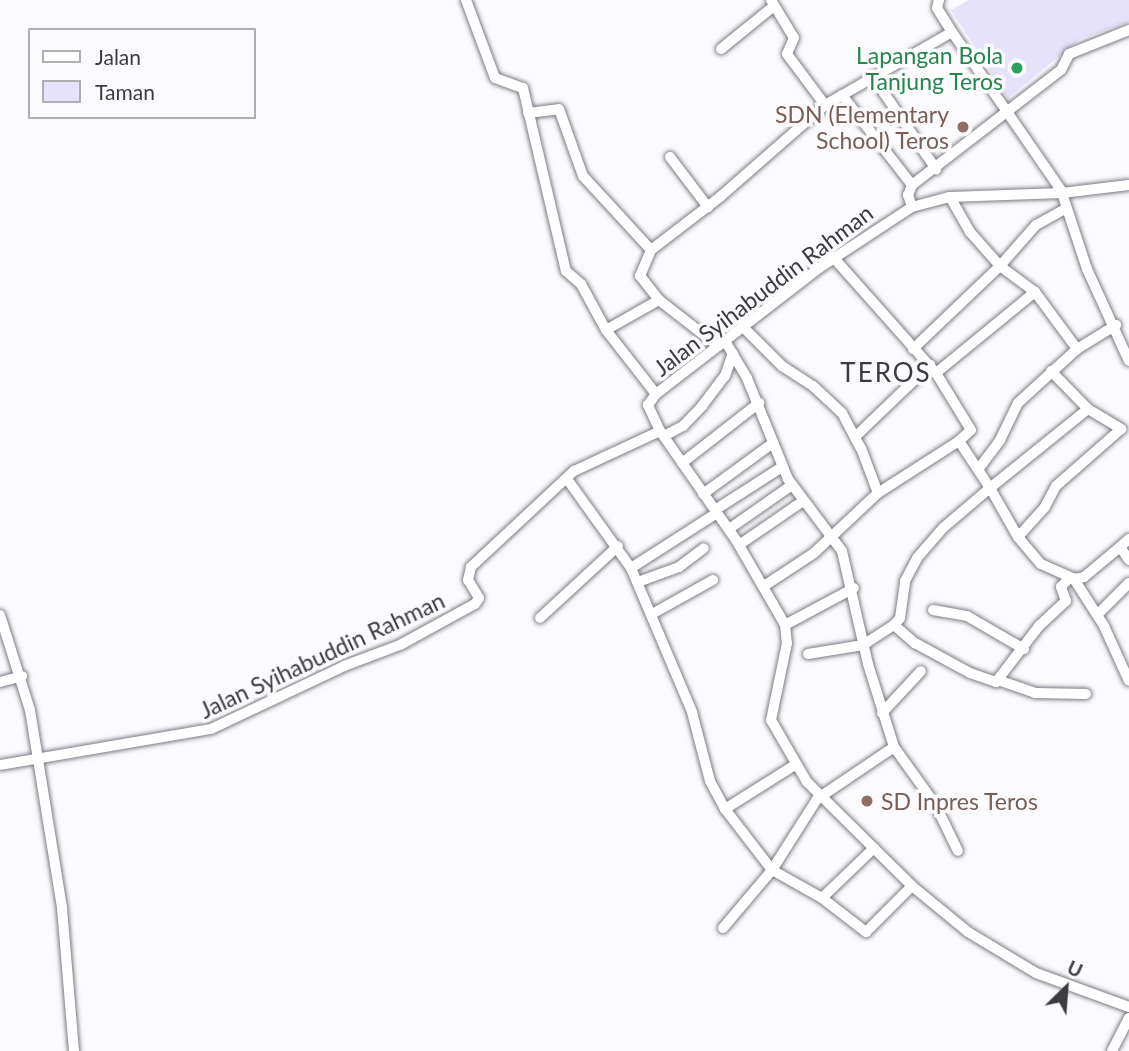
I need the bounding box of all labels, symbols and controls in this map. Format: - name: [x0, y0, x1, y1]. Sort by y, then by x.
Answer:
- legend: [28, 28, 256, 119]
- place label: Lapangan Bola Tanjung Teros: [856, 41, 1003, 95]
- text: Jalan: [95, 44, 141, 69]
- marker: Lapangan Bola Tanjung Teros: [1009, 60, 1025, 76]
- text: Taman: [95, 79, 155, 104]
- place label: SDN (Elementary School) Teros: [775, 100, 949, 154]
- marker: SDN (Elementary School) Teros: [955, 119, 971, 135]
- street label: Jalan Syihabuddin Rahman: [648, 199, 878, 381]
- district label: TEROS: [841, 357, 931, 389]
- street label: Jalan Syihabuddin Rahman: [195, 586, 449, 724]
- place label: SD Inpres Teros: [881, 787, 1039, 815]
- marker: SD Inpres Teros: [859, 793, 875, 809]
- north arrow: [1031, 953, 1101, 1023]
- text: U: [1064, 955, 1086, 982]

